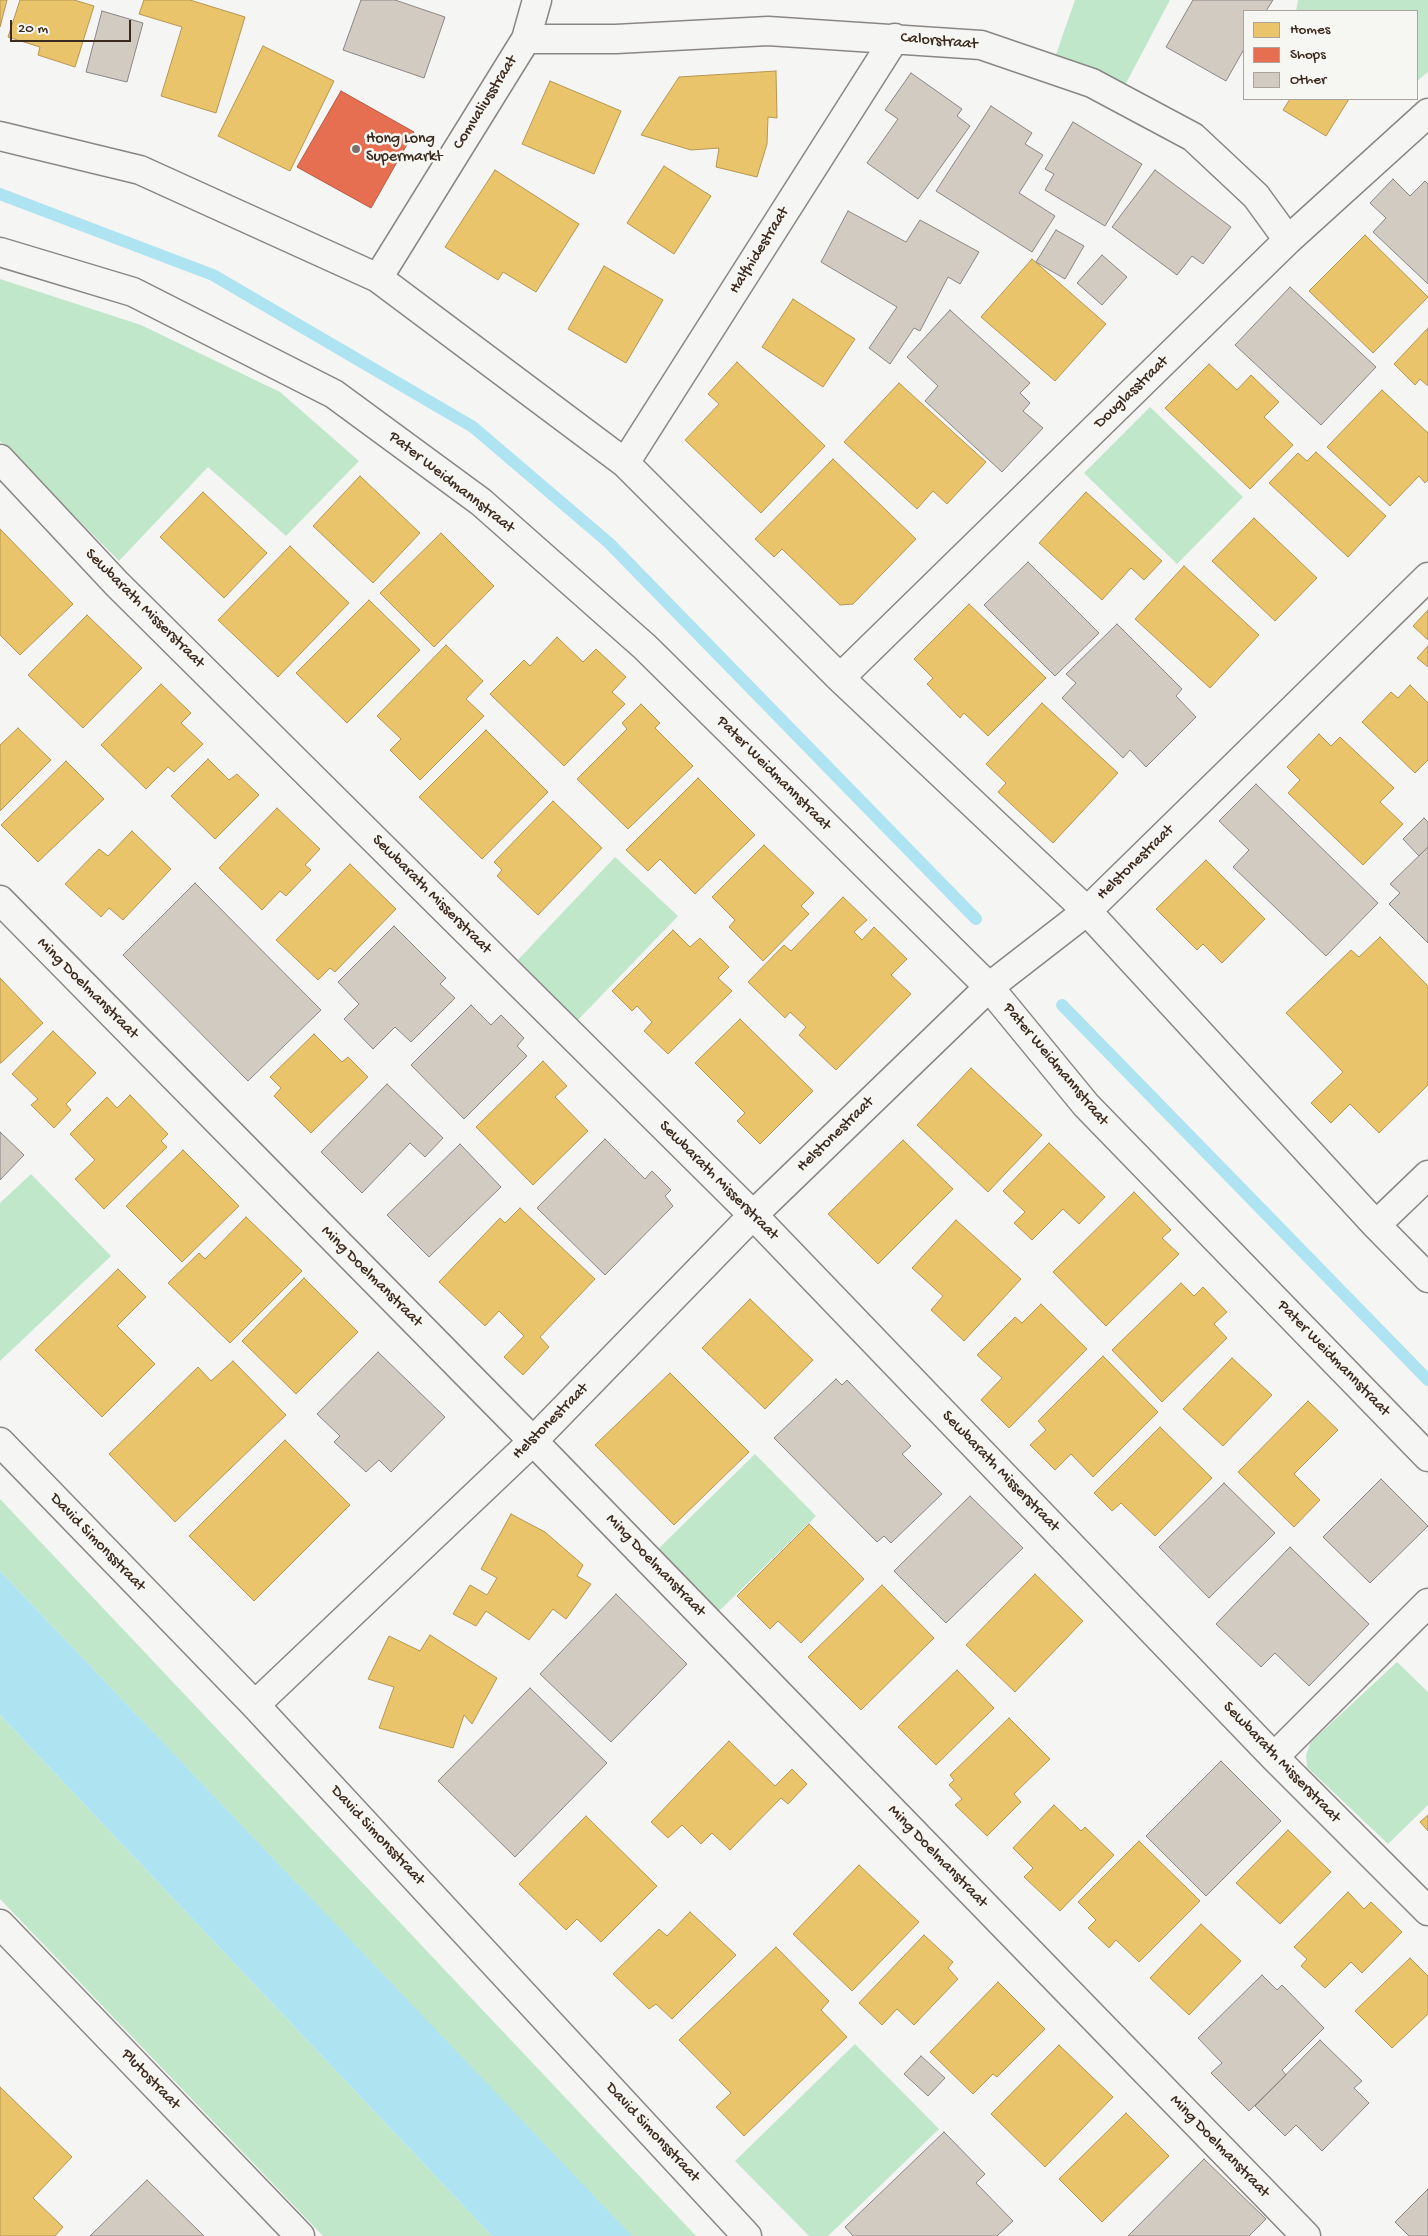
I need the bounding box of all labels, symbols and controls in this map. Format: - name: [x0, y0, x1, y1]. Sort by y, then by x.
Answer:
- scale bar: [12, 10, 134, 42]
- legend: [1243, 10, 1418, 100]
- text: 20 m: [18, 20, 48, 38]
- text: Homes: [1290, 21, 1330, 39]
- street label: Calorstraat: [900, 29, 978, 55]
- text: Shops: [1290, 46, 1326, 64]
- street label: Comvaliusstraat: [449, 53, 523, 153]
- text: Other: [1290, 71, 1326, 89]
- place label: Hong Long Supermarkt: [366, 130, 442, 168]
- marker: Hong Long Supermarkt: [350, 143, 362, 155]
- street label: Halfhidestraat: [726, 204, 794, 298]
- street label: Douglasstraat: [1091, 353, 1173, 433]
- street label: Pater Weidmannstraat: [384, 428, 518, 538]
- street label: Sewbarath Misserstraat: [80, 545, 208, 673]
- street label: Pater Weidmannstraat: [712, 713, 834, 835]
- street label: Helstonestraat: [1093, 821, 1179, 905]
- street label: Sewbarath Misserstraat: [367, 831, 495, 959]
- street label: Ming Doelmanstraat: [32, 934, 142, 1044]
- street label: Pater Weidmannstraat: [998, 1000, 1112, 1130]
- street label: Helstonestraat: [793, 1093, 879, 1177]
- street label: Sewbarath Misserstraat: [654, 1117, 782, 1245]
- street label: Ming Doelmanstraat: [316, 1222, 426, 1332]
- street label: Pater Weidmannstraat: [1272, 1297, 1394, 1421]
- street label: Helstonestraat: [509, 1380, 593, 1464]
- street label: Sewbarath Misserstraat: [937, 1407, 1063, 1537]
- street label: David Simonsstraat: [45, 1490, 149, 1596]
- street label: Ming Doelmanstraat: [601, 1510, 709, 1622]
- street label: Sewbarath Misserstraat: [1218, 1698, 1344, 1828]
- street label: David Simonsstraat: [326, 1782, 428, 1890]
- street label: Ming Doelmanstraat: [883, 1801, 991, 1913]
- street label: Plutostraat: [116, 2046, 184, 2114]
- street label: David Simonsstraat: [601, 2079, 703, 2187]
- street label: Ming Doelmanstraat: [1165, 2091, 1273, 2203]

